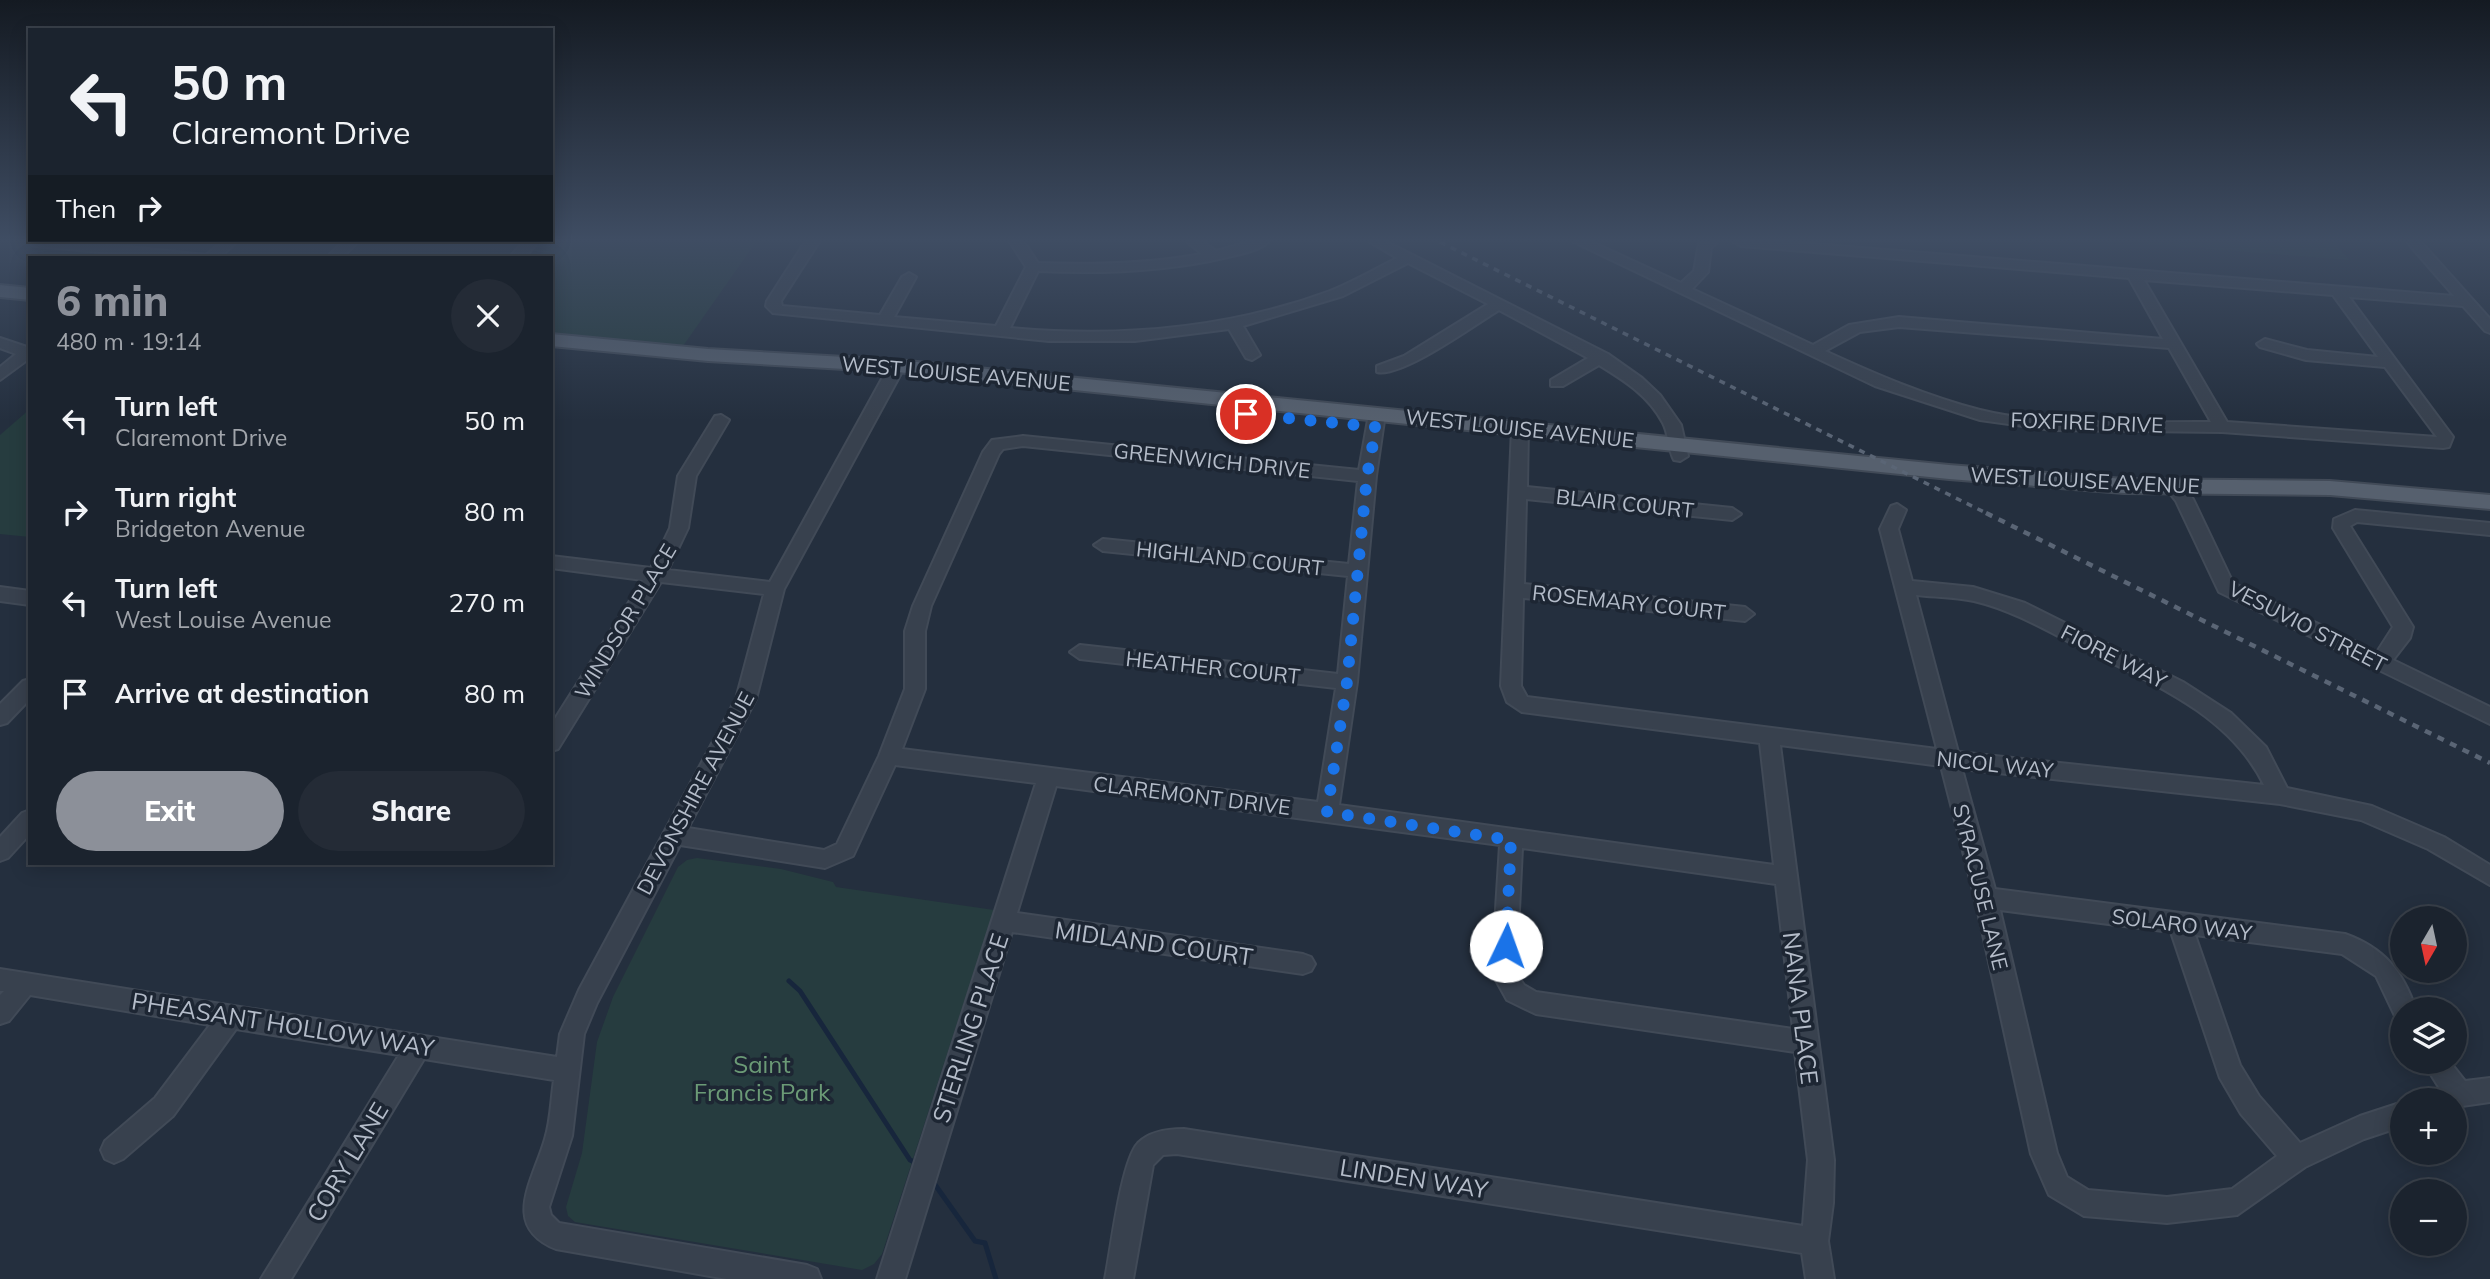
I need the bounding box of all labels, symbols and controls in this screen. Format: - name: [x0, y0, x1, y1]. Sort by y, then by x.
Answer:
- text: 50 m: [171, 51, 287, 112]
- icon: left: [56, 56, 147, 147]
- text: Claremont Drive: [171, 112, 411, 152]
- icon: right: [130, 189, 168, 227]
- text: Then: [56, 192, 116, 225]
- text: 6 min: [56, 274, 169, 327]
- button: close: [451, 279, 525, 353]
- text: 480 m · 19:14: [56, 327, 201, 356]
- street label: WEST LOUISE AVENUE: [840, 350, 1072, 396]
- pin: [1216, 384, 1276, 444]
- text: Turn left: [115, 390, 217, 423]
- icon: arrive: [1227, 395, 1265, 433]
- icon: left: [56, 402, 94, 440]
- street label: WEST LOUISE AVENUE: [1404, 403, 1636, 453]
- text: 50 m: [464, 404, 525, 437]
- street label: FOXFIRE DRIVE: [2010, 406, 2164, 438]
- text: Claremont Drive: [115, 423, 287, 452]
- street label: GREENWICH DRIVE: [1112, 437, 1312, 483]
- street label: WEST LOUISE AVENUE: [1970, 461, 2200, 499]
- text: Turn right: [115, 481, 236, 514]
- street label: BLAIR COURT: [1555, 483, 1696, 523]
- icon: right: [56, 493, 94, 531]
- text: 80 m: [464, 495, 525, 528]
- text: Bridgeton Avenue: [115, 514, 305, 543]
- street label: HIGHLAND COURT: [1135, 535, 1325, 581]
- street label: WINDSOR PLACE: [569, 539, 681, 703]
- text: Turn left: [115, 572, 217, 605]
- street label: VESUVIO STREET: [2225, 575, 2392, 677]
- street label: ROSEMARY COURT: [1531, 579, 1727, 625]
- icon: left: [56, 584, 94, 622]
- text: 270 m: [449, 586, 525, 619]
- text: West Louise Avenue: [115, 605, 331, 634]
- street label: FIORE WAY: [2057, 618, 2171, 694]
- street label: HEATHER COURT: [1124, 645, 1302, 689]
- icon: arrive: [56, 675, 94, 713]
- text: Arrive at destination: [115, 677, 370, 710]
- text: 80 m: [464, 677, 525, 710]
- street label: DEVONSHIRE AVENUE: [631, 687, 759, 899]
- street label: NICOL WAY: [1935, 745, 2055, 783]
- street label: CLAREMONT DRIVE: [1092, 770, 1292, 820]
- button: Exit: [56, 771, 284, 851]
- button: Share: [298, 771, 525, 851]
- street label: SYRACUSE LANE: [1948, 801, 2014, 973]
- street label: SOLARO WAY: [2110, 903, 2254, 946]
- north arrow: [2390, 906, 2468, 984]
- map controls: [2390, 906, 2467, 1256]
- position arrow: [1469, 909, 1543, 983]
- street label: MIDLAND COURT: [1053, 914, 1255, 972]
- street label: STERLING PLACE: [925, 930, 1015, 1126]
- street label: NANA PLACE: [1777, 930, 1825, 1086]
- street label: PHEASANT HOLLOW WAY: [130, 985, 437, 1063]
- button: layers: [2390, 997, 2467, 1074]
- park label: Saint Francis Park: [694, 1049, 831, 1107]
- button: +: [2390, 1088, 2467, 1165]
- street label: CORY LANE: [300, 1097, 394, 1227]
- street label: LINDEN WAY: [1338, 1151, 1491, 1205]
- button: −: [2390, 1179, 2467, 1256]

